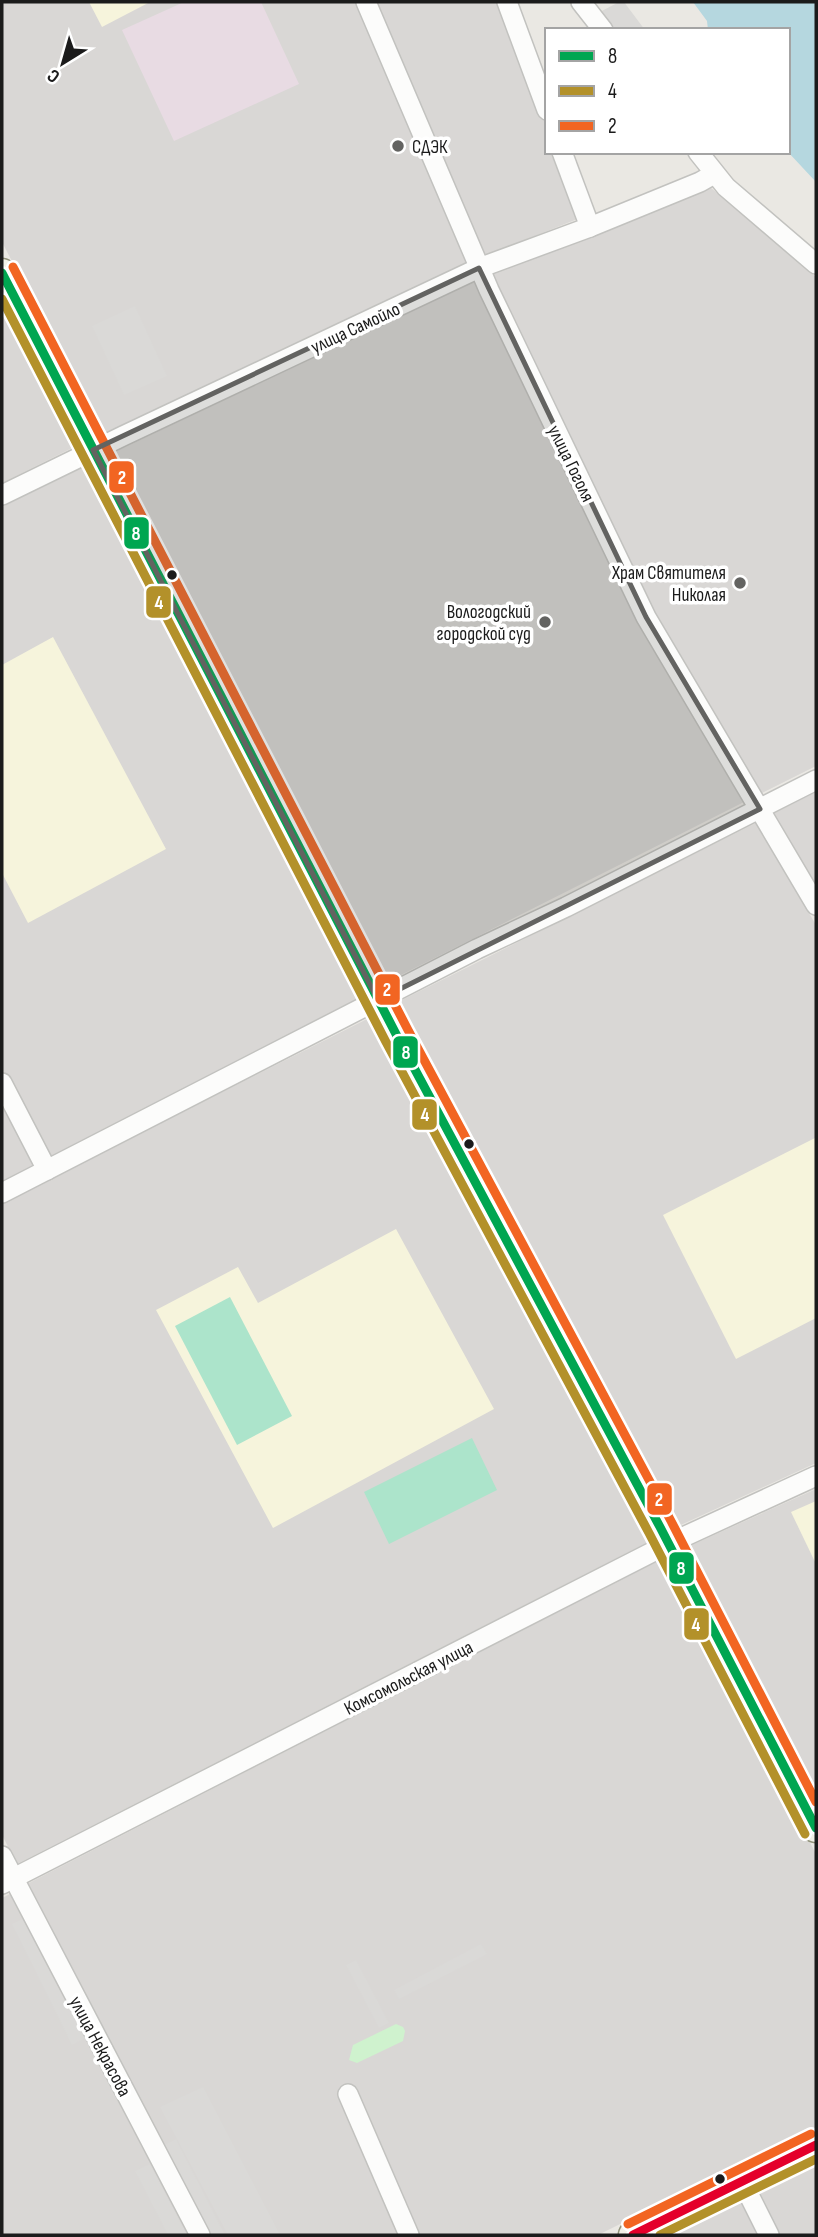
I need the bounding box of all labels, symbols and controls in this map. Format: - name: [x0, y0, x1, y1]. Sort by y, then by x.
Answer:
- north arrow: [28, 28, 98, 98]
- legend: [545, 28, 790, 154]
- text: 8: [608, 44, 617, 69]
- text: С: [43, 63, 64, 87]
- text: 4: [608, 79, 617, 104]
- text: 2: [608, 114, 617, 139]
- place label: СДЭК: [412, 136, 448, 159]
- marker: СДЭК: [390, 138, 406, 154]
- street label: улица Самойло: [307, 298, 404, 359]
- street label: улица Гоголя: [542, 421, 599, 506]
- line badge: 2: [108, 460, 135, 494]
- text: 2: [118, 467, 126, 490]
- line badge: 8: [123, 516, 150, 550]
- text: 8: [132, 523, 141, 546]
- place label: Храм Святителя Николая: [611, 562, 726, 607]
- unlabelled marker: [165, 568, 179, 582]
- marker: Храм Святителя Николая: [732, 575, 748, 591]
- line badge: 4: [145, 585, 172, 619]
- text: 4: [155, 592, 164, 615]
- place label: Вологодский городской суд: [437, 601, 531, 646]
- marker: Вологодский городской суд: [537, 614, 553, 630]
- line badge: 2: [374, 973, 401, 1006]
- text: 2: [383, 979, 391, 1002]
- line badge: 8: [392, 1035, 419, 1069]
- text: 8: [402, 1042, 411, 1065]
- line badge: 4: [411, 1098, 438, 1131]
- text: 4: [421, 1104, 430, 1127]
- unlabelled marker: [462, 1137, 476, 1151]
- line badge: 2: [646, 1482, 673, 1516]
- text: 2: [655, 1489, 663, 1512]
- line badge: 8: [668, 1551, 695, 1585]
- text: 8: [677, 1558, 686, 1581]
- line badge: 4: [683, 1607, 710, 1641]
- text: 4: [692, 1614, 701, 1637]
- street label: Комсомольская улица: [340, 1636, 477, 1721]
- street label: улица Некрасова: [64, 1993, 136, 2101]
- unlabelled marker: [713, 2172, 727, 2186]

